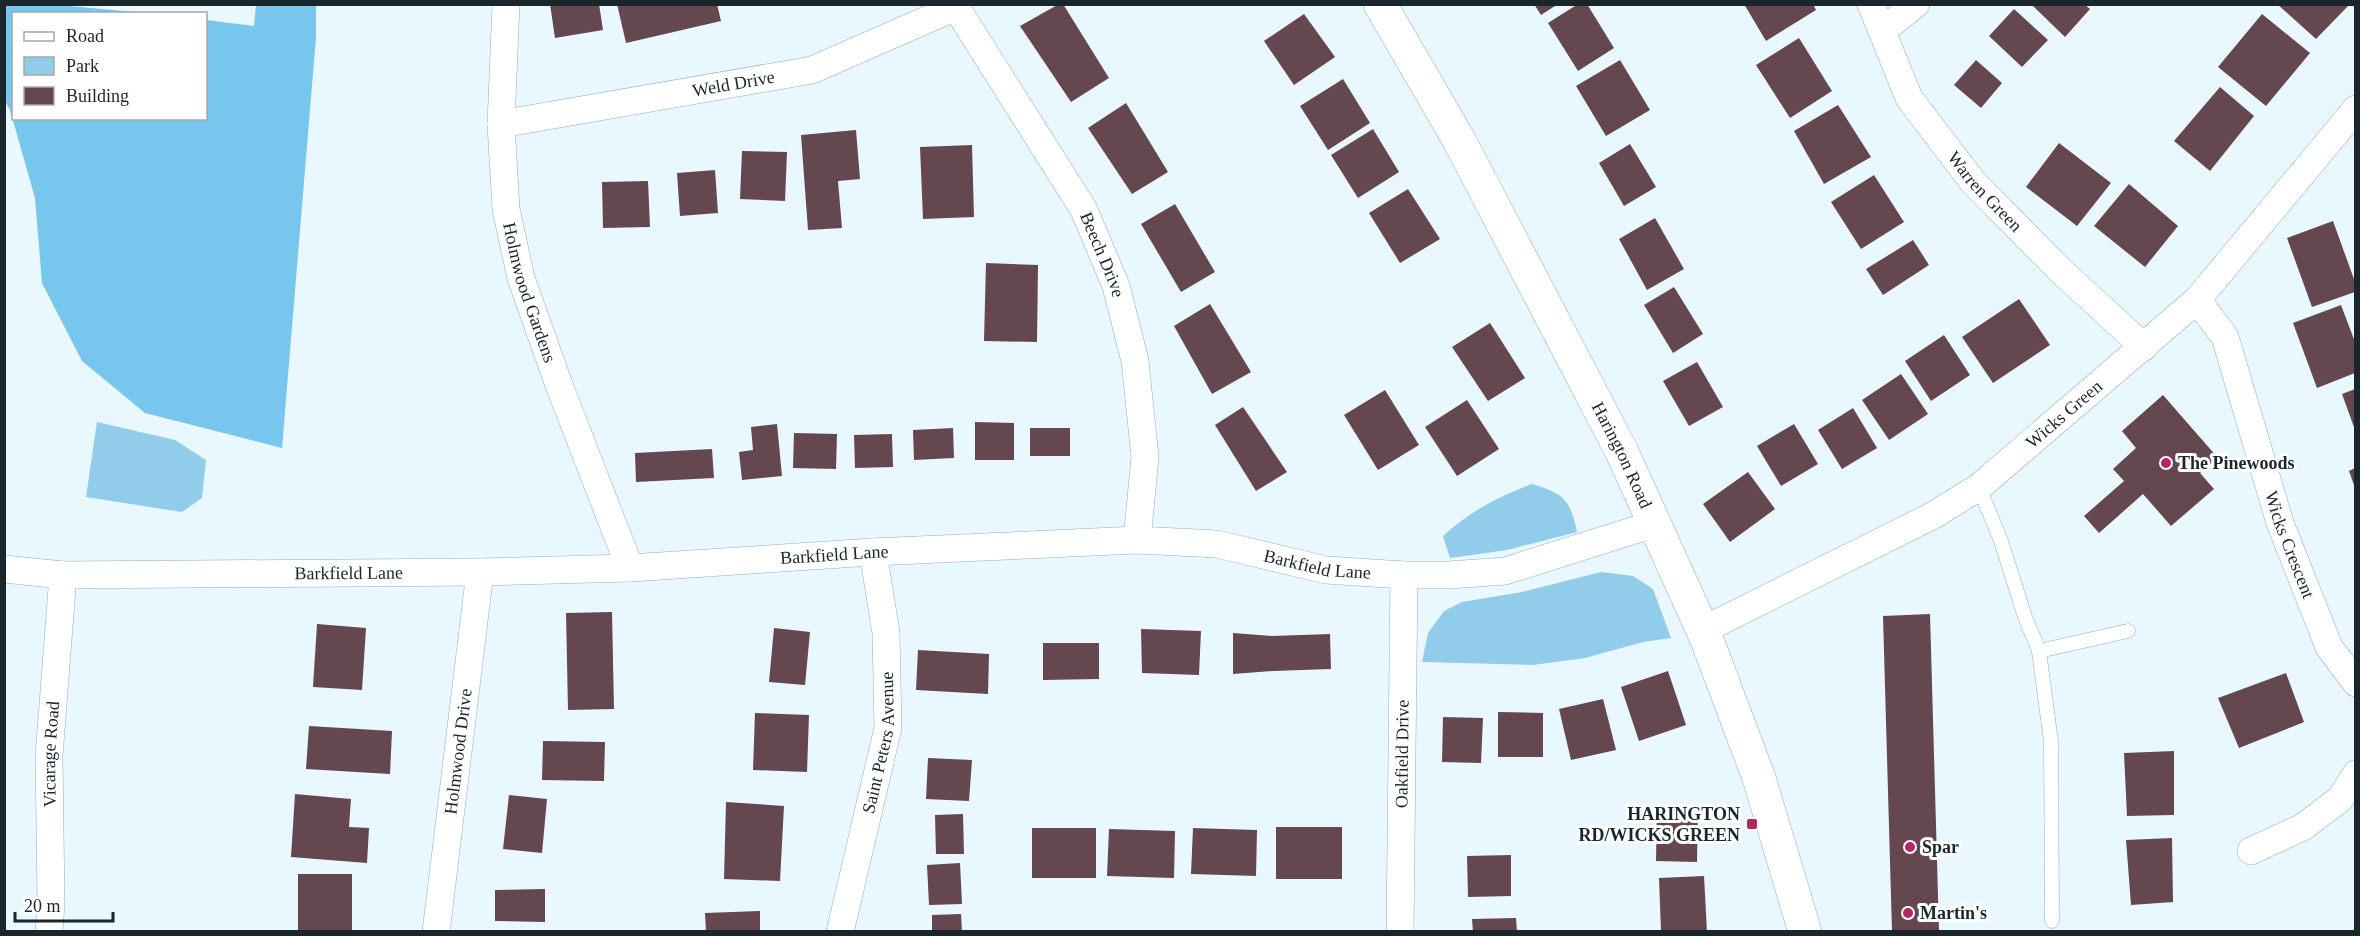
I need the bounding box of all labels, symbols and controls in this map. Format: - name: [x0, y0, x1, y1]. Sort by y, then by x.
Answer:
- legend: [12, 12, 207, 120]
- text: Road: [66, 26, 104, 46]
- text: Park: [66, 56, 99, 76]
- street label: Weld Drive: [691, 67, 776, 101]
- text: Building: [66, 86, 129, 106]
- street label: Warren Green: [1944, 148, 2026, 236]
- street label: Beech Drive: [1076, 209, 1128, 299]
- street label: Holmwood Gardens: [499, 221, 560, 365]
- street label: Wicks Green: [2022, 376, 2106, 452]
- street label: Harington Road: [1588, 399, 1656, 511]
- place label: The Pinewoods: [2178, 453, 2295, 473]
- marker: The Pinewoods: [2159, 456, 2173, 470]
- street label: Wicks Crescent: [2261, 489, 2319, 601]
- street label: Barkfield Lane: [779, 541, 889, 568]
- street label: Barkfield Lane: [1262, 546, 1371, 583]
- street label: Barkfield Lane: [294, 563, 403, 583]
- street label: Saint Peters Avenue: [858, 671, 898, 815]
- street label: Holmwood Drive: [440, 687, 476, 815]
- street label: Vicarage Road: [39, 700, 63, 807]
- street label: Oakfield Drive: [1391, 700, 1413, 808]
- place label: HARINGTON RD/WICKS GREEN: [1578, 804, 1740, 845]
- marker: HARINGTON RD/WICKS GREEN: [1745, 817, 1759, 831]
- place label: Spar: [1922, 837, 1959, 857]
- marker: Spar: [1903, 840, 1917, 854]
- scale bar: [15, 885, 112, 923]
- text: 20 m: [24, 896, 61, 916]
- place label: Martin's: [1920, 903, 1987, 923]
- marker: Martin's: [1901, 906, 1915, 920]

